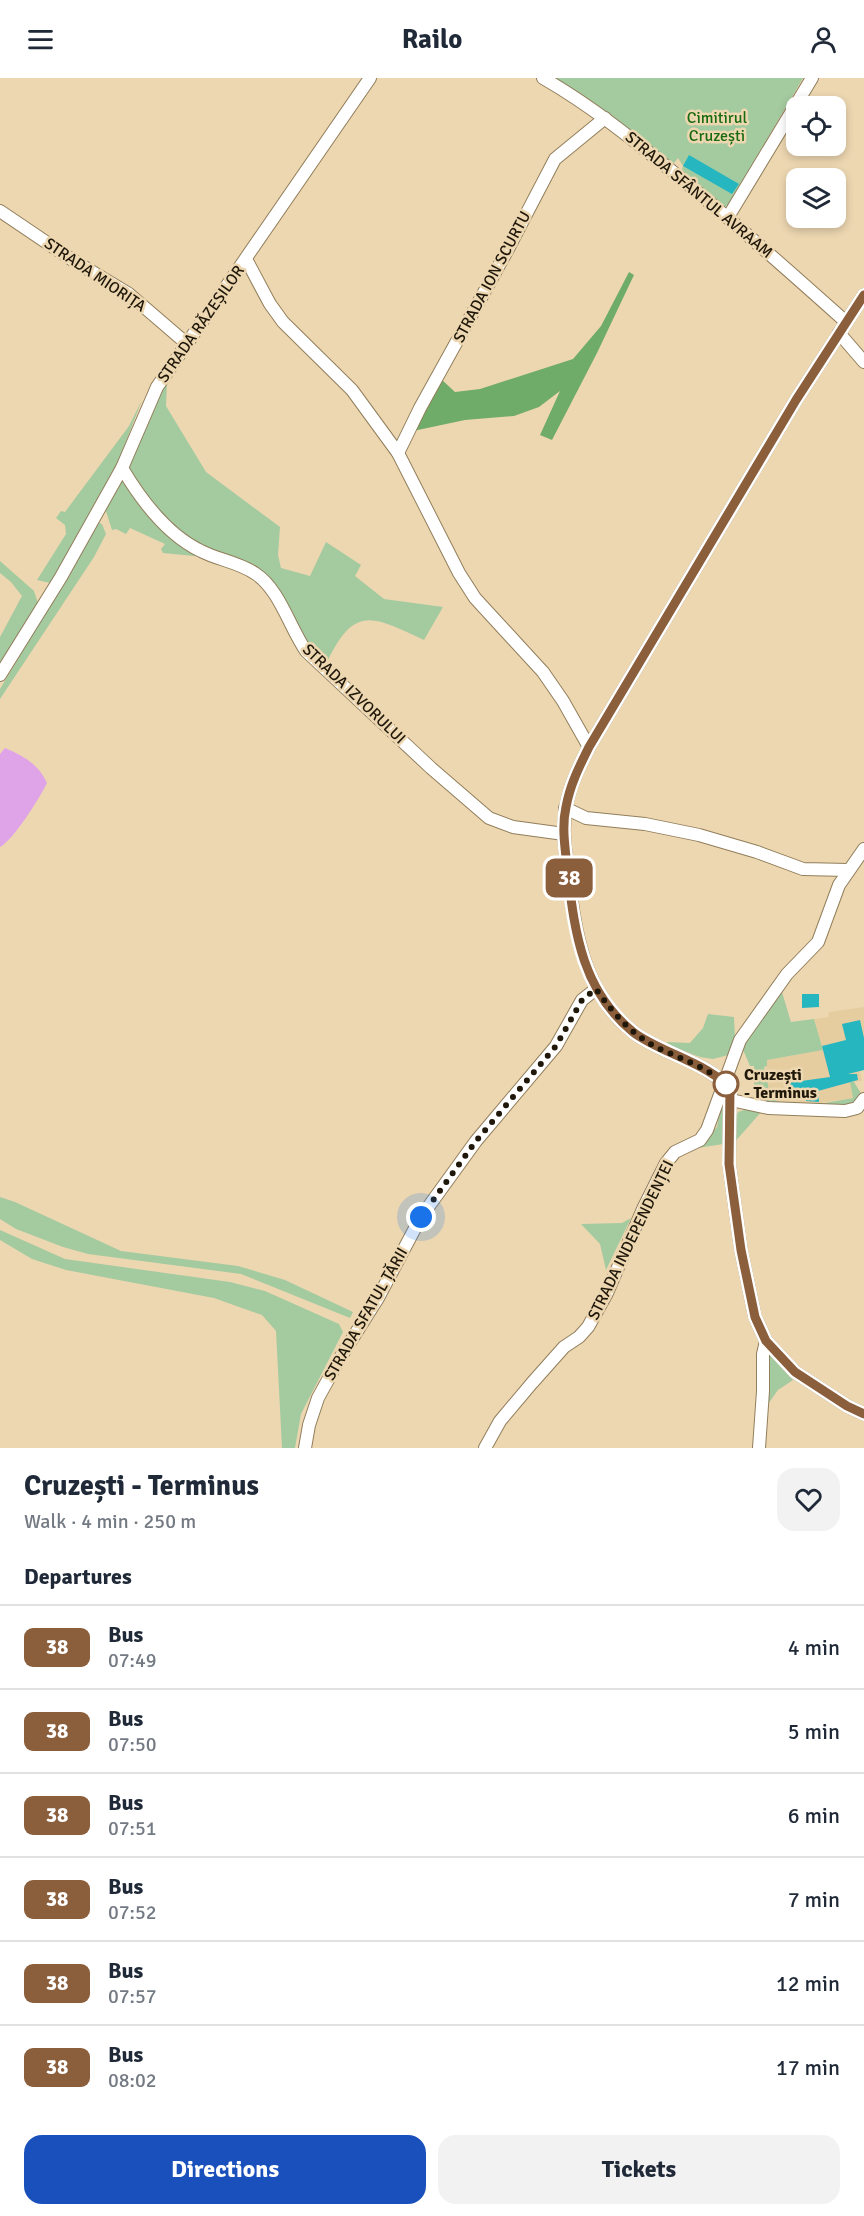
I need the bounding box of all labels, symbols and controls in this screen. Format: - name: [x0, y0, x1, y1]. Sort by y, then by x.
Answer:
- icon: menu: [24, 23, 57, 56]
- text: Railo: [402, 23, 462, 56]
- icon: person: [807, 23, 840, 56]
- map controls: [786, 96, 846, 228]
- button: locate: [786, 96, 846, 156]
- park label: Cimitirul Cruzești: [687, 108, 747, 146]
- street label: STRADA SFÂNTUL AVRAAM: [621, 127, 777, 263]
- button: layers: [786, 168, 846, 228]
- street label: STRADA ION SCURTU: [449, 208, 535, 346]
- street label: STRADA MIORIȚA: [40, 234, 150, 316]
- street label: STRADA RĂZEȘILOR: [153, 261, 249, 386]
- street label: STRADA IZVORULUI: [298, 640, 410, 748]
- line badge: 38: [542, 858, 596, 898]
- text: 38: [558, 865, 580, 891]
- place label: Cruzești - Terminus: [744, 1065, 817, 1103]
- marker: Cruzești - Terminus: [713, 1071, 739, 1097]
- street label: STRADA INDEPENDENȚEI: [584, 1157, 678, 1323]
- your location: [406, 1202, 436, 1232]
- street label: STRADA SFATUL ȚĂRII: [320, 1244, 412, 1384]
- button: heart: [777, 1468, 840, 1531]
- text: Cruzești - Terminus: [24, 1469, 259, 1503]
- text: Walk · 4 min · 250 m: [24, 1509, 196, 1534]
- text: Departures: [24, 1563, 132, 1590]
- text: Bus: [108, 1621, 143, 1648]
- text: 38: [46, 1634, 68, 1660]
- text: 4 min: [788, 1634, 840, 1661]
- text: 07:49: [108, 1648, 157, 1673]
- text: Bus: [108, 1705, 143, 1732]
- text: 38: [46, 1718, 68, 1744]
- text: 5 min: [788, 1718, 840, 1745]
- text: 07:50: [108, 1732, 157, 1757]
- text: Bus: [108, 1789, 143, 1816]
- text: 38: [46, 1802, 68, 1828]
- text: 6 min: [788, 1802, 840, 1829]
- text: 07:51: [108, 1816, 157, 1841]
- text: Bus: [108, 1873, 143, 1900]
- text: 38: [46, 1886, 68, 1912]
- text: 7 min: [788, 1886, 840, 1913]
- text: 07:52: [108, 1900, 157, 1925]
- text: Bus: [108, 1957, 143, 1984]
- text: 38: [46, 1970, 68, 1996]
- text: 12 min: [776, 1970, 840, 1997]
- text: 07:57: [108, 1984, 157, 2009]
- text: Bus: [108, 2041, 143, 2068]
- text: 38: [46, 2054, 68, 2080]
- text: 17 min: [776, 2054, 840, 2081]
- text: 08:02: [108, 2068, 157, 2093]
- button: Directions: [24, 2135, 426, 2204]
- button: Tickets: [438, 2135, 840, 2204]

